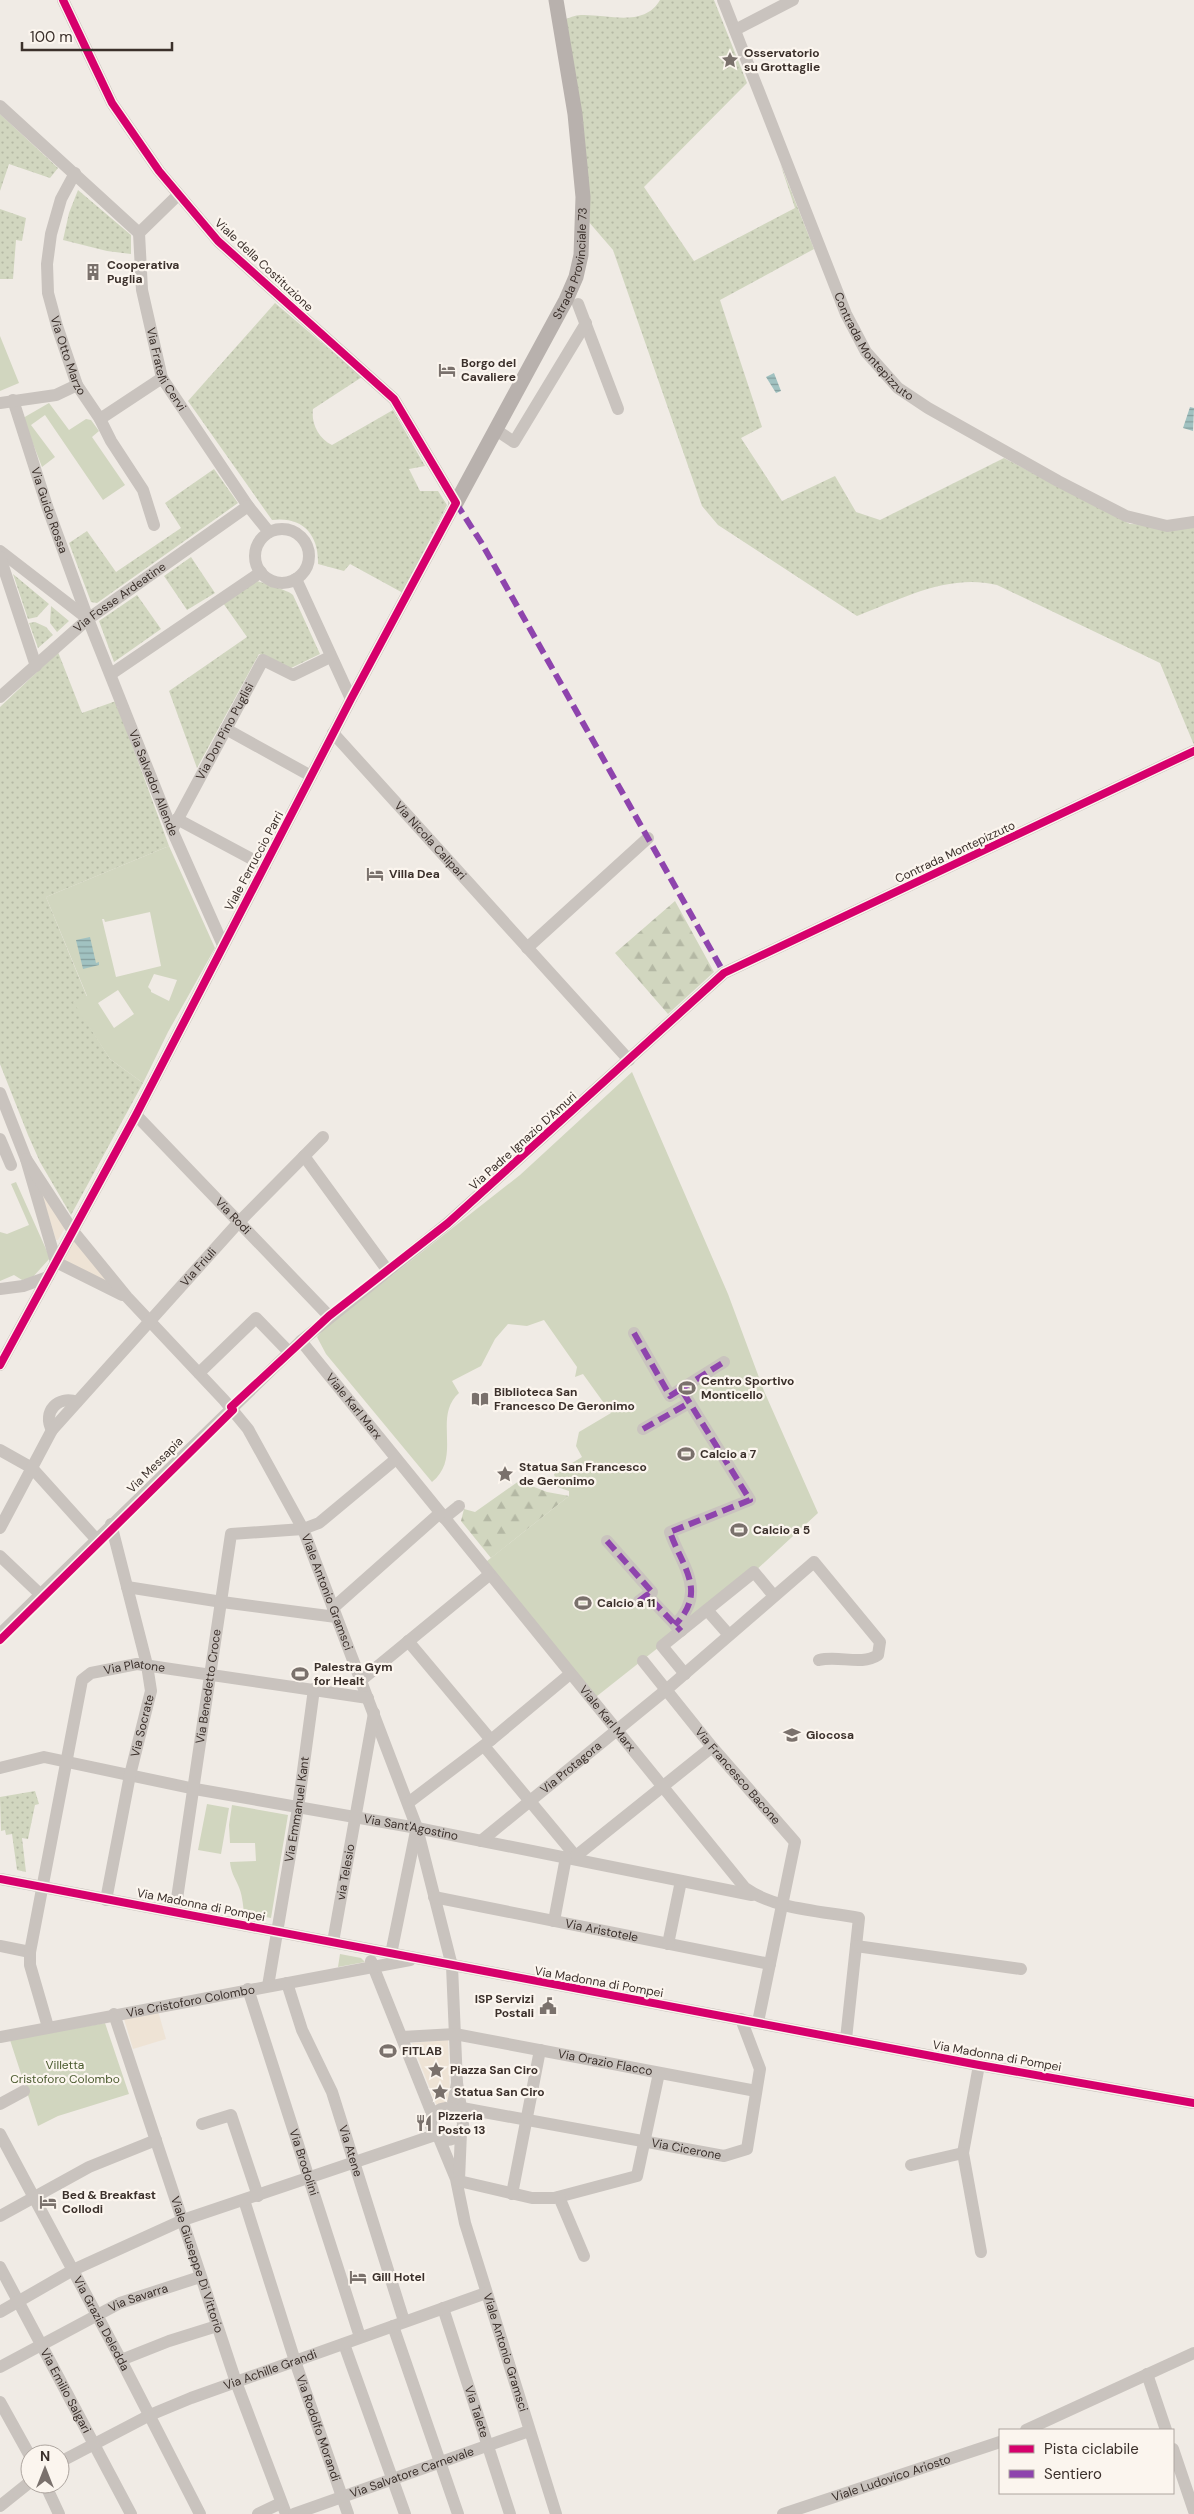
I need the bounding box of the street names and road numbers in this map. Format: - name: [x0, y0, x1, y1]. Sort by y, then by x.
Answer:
- street label: Strada Provinciale 73: [549, 207, 591, 322]
- street label: Viale della Costituzione: [211, 215, 317, 315]
- street label: Contrada Montepizzuto: [830, 290, 917, 404]
- street label: Via Otto Marzo: [47, 314, 90, 399]
- street label: Via Fratelli Cervi: [143, 326, 190, 414]
- street label: Via Guido Rossa: [27, 465, 71, 555]
- street label: Via Fosse Ardeatine: [70, 558, 169, 636]
- street label: Via Don Pino Puglisi: [192, 680, 258, 783]
- street label: Via Salvador Allende: [125, 727, 182, 839]
- street label: Via Nicola Calipari: [391, 798, 470, 883]
- street label: Viale Ferruccio Parri: [221, 808, 287, 914]
- street label: Contrada Montepizzuto: [892, 817, 1018, 887]
- street label: Via Padre Ignazio D'Amuri: [466, 1088, 580, 1194]
- street label: Via Rodi: [212, 1194, 254, 1238]
- street label: Via Friuli: [177, 1244, 220, 1290]
- street label: Viale Karl Marx: [322, 1370, 386, 1443]
- street label: Via Messapia: [124, 1434, 186, 1496]
- street label: Viale Antonio Gramsci: [298, 1532, 357, 1653]
- street label: Via Benedetto Croce: [192, 1628, 225, 1745]
- street label: Via Platone: [102, 1656, 166, 1678]
- street label: Viale Karl Marx: [576, 1682, 639, 1755]
- street label: Via Socrate: [127, 1693, 158, 1759]
- street label: Via Francesco Bacone: [691, 1724, 784, 1828]
- street label: Via Protagora: [537, 1738, 605, 1797]
- street label: Via Emmanuel Kant: [281, 1755, 313, 1863]
- street label: Via Sant'Agostino: [362, 1811, 460, 1844]
- street label: via Telesio: [333, 1843, 358, 1902]
- street label: Via Madonna di Pompei: [135, 1885, 267, 1925]
- street label: Via Aristotele: [564, 1915, 640, 1946]
- street label: Via Madonna di Pompei: [533, 1963, 665, 2001]
- street label: Via Cristoforo Colombo: [125, 1981, 256, 2021]
- street label: Via Madonna di Pompei: [931, 2037, 1063, 2075]
- street label: Via Orazio Flacco: [557, 2046, 654, 2079]
- street label: Via Atene: [335, 2123, 366, 2179]
- street label: Via Brodolini: [286, 2127, 322, 2198]
- street label: Via Cicerone: [650, 2135, 723, 2163]
- street label: Viale Giuseppe Di Vittorio: [167, 2194, 227, 2335]
- street label: Via Grazia Deledda: [70, 2273, 133, 2374]
- street label: Via Savarra: [106, 2280, 170, 2316]
- street label: Viale Antonio Gramsci: [479, 2291, 532, 2414]
- street label: Via Emilio Salgari: [37, 2346, 95, 2436]
- street label: Via Achille Grandi: [221, 2346, 319, 2394]
- street label: Via Rodolfo Morandi: [292, 2373, 344, 2484]
- street label: Via Talete: [461, 2384, 493, 2440]
- street label: Via Salvatore Carnevale: [348, 2443, 476, 2502]
- street label: Viale Ludovico Ariosto: [830, 2451, 953, 2505]

